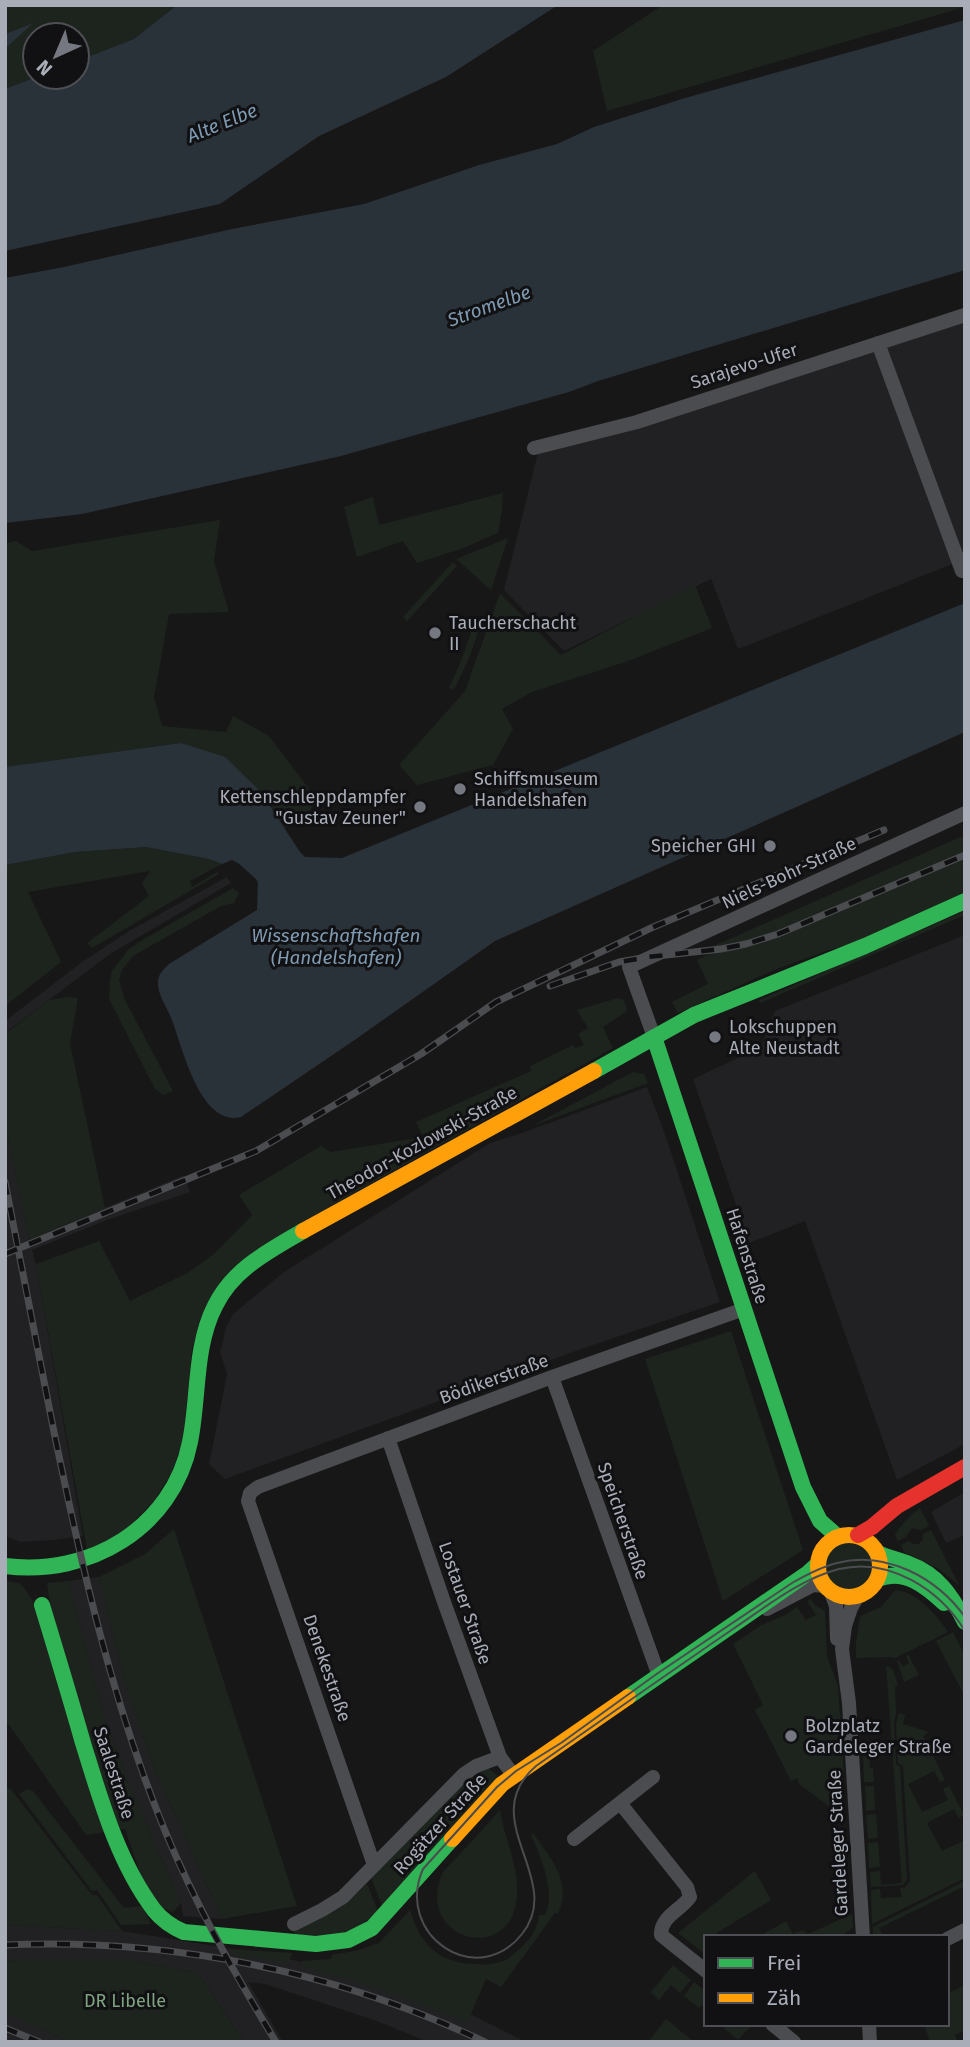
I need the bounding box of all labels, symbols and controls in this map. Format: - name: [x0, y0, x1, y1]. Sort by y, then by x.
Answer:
- north arrow: [21, 21, 91, 91]
- text: N: [32, 55, 57, 81]
- water label: Alte Elbe: [183, 98, 261, 148]
- water label: Stromelbe: [443, 280, 534, 332]
- street label: Sarajevo-Ufer: [688, 338, 800, 394]
- place label: Taucherschacht II: [449, 612, 577, 655]
- marker: Taucherschacht II: [427, 625, 443, 641]
- place label: Schiffsmuseum Handelshafen: [474, 768, 598, 811]
- marker: Schiffsmuseum Handelshafen: [452, 781, 468, 797]
- place label: Kettenschleppdampfer "Gustav Zeuner": [220, 786, 406, 829]
- marker: Kettenschleppdampfer "Gustav Zeuner": [412, 799, 428, 815]
- street label: Niels-Bohr-Straße: [718, 832, 860, 914]
- place label: Speicher GHI: [651, 835, 756, 857]
- marker: Speicher GHI: [762, 838, 778, 854]
- water label: Wissenschaftshafen (Handelshafen): [251, 924, 421, 969]
- place label: Lokschuppen Alte Neustadt: [729, 1016, 840, 1059]
- marker: Lokschuppen Alte Neustadt: [707, 1029, 723, 1045]
- street label: Theodor-Kozlowski-Straße: [323, 1081, 521, 1205]
- street label: Hafenstraße: [721, 1205, 773, 1307]
- street label: Bödikerstraße: [437, 1349, 551, 1409]
- street label: Speicherstraße: [593, 1459, 653, 1583]
- street label: Lostauer Straße: [434, 1539, 496, 1667]
- street label: Denekestraße: [298, 1611, 356, 1725]
- place label: Bolzplatz Gardeleger Straße: [805, 1715, 952, 1758]
- street label: Saalestraße: [89, 1724, 139, 1822]
- marker: Bolzplatz Gardeleger Straße: [783, 1728, 799, 1744]
- street label: Rogätzer Straße: [389, 1769, 491, 1879]
- street label: Gardeleger Straße: [823, 1769, 853, 1917]
- legend: [704, 1935, 949, 2026]
- text: Frei: [767, 1950, 801, 1976]
- text: Zäh: [767, 1985, 801, 2011]
- park label: DR Libelle: [84, 1990, 166, 2012]

